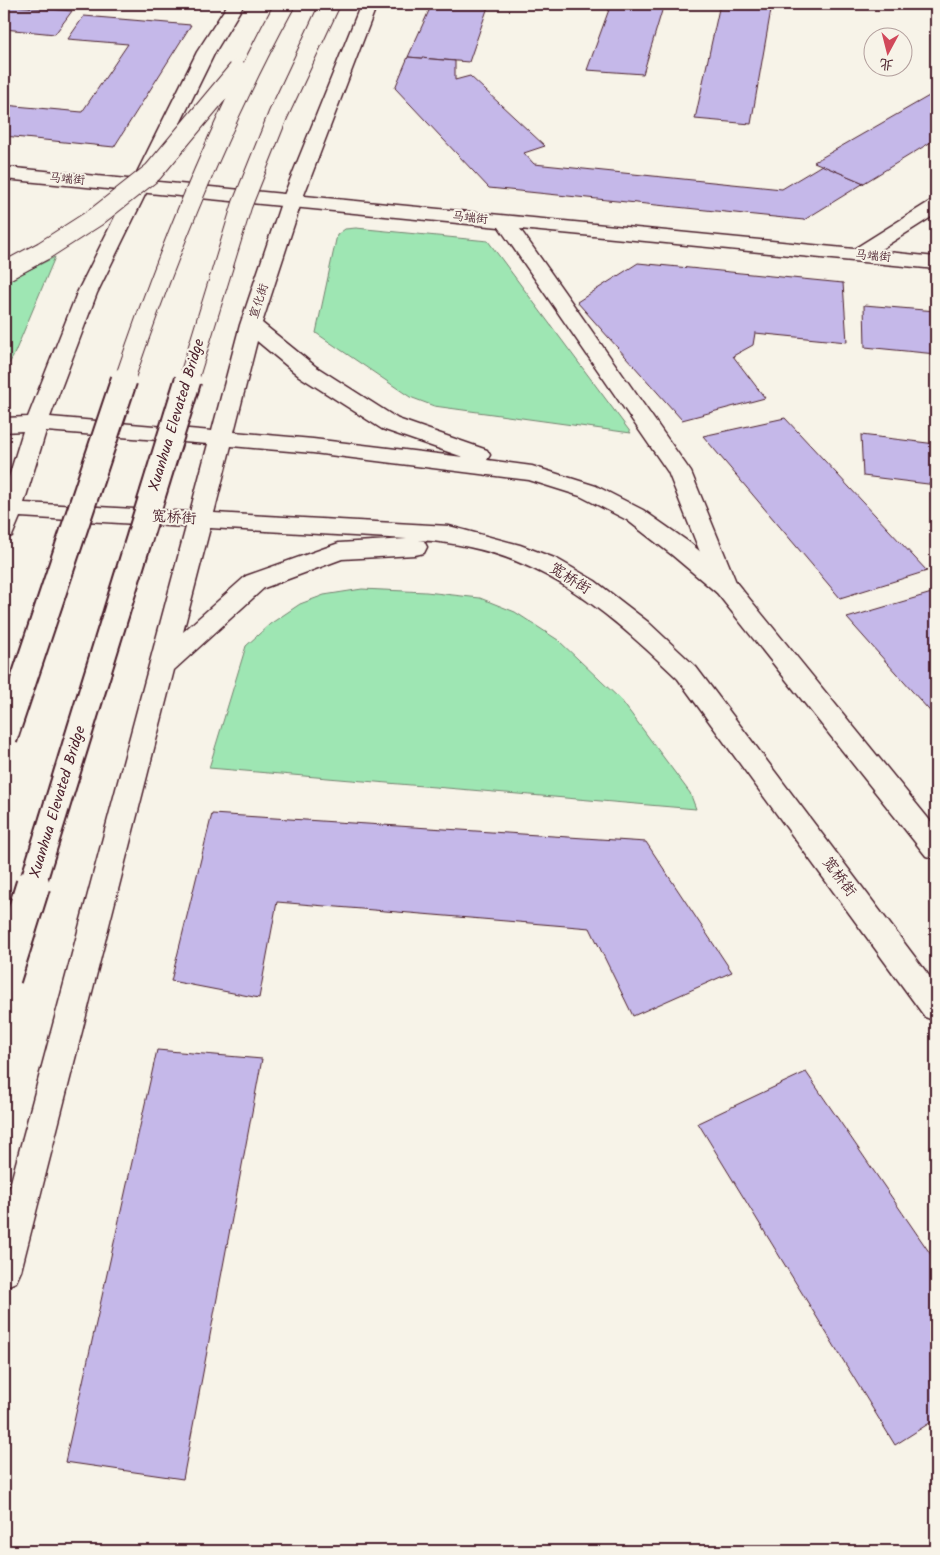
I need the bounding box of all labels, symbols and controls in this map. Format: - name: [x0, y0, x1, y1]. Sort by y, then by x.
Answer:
- north arrow: [862, 28, 912, 78]
- text: 北: [878, 52, 895, 76]
- street label: 马端街: [48, 168, 86, 190]
- street label: 马端街: [451, 207, 489, 229]
- street label: 马端街: [854, 245, 892, 267]
- street label: 宣化街: [244, 281, 274, 321]
- street label: Xuanhua Elevated Bridge: [142, 336, 212, 494]
- street label: 宽桥街: [151, 505, 197, 531]
- street label: 宽桥街: [545, 557, 595, 601]
- street label: Xuanhua Elevated Bridge: [23, 723, 93, 881]
- street label: 宽桥街: [816, 852, 862, 902]

